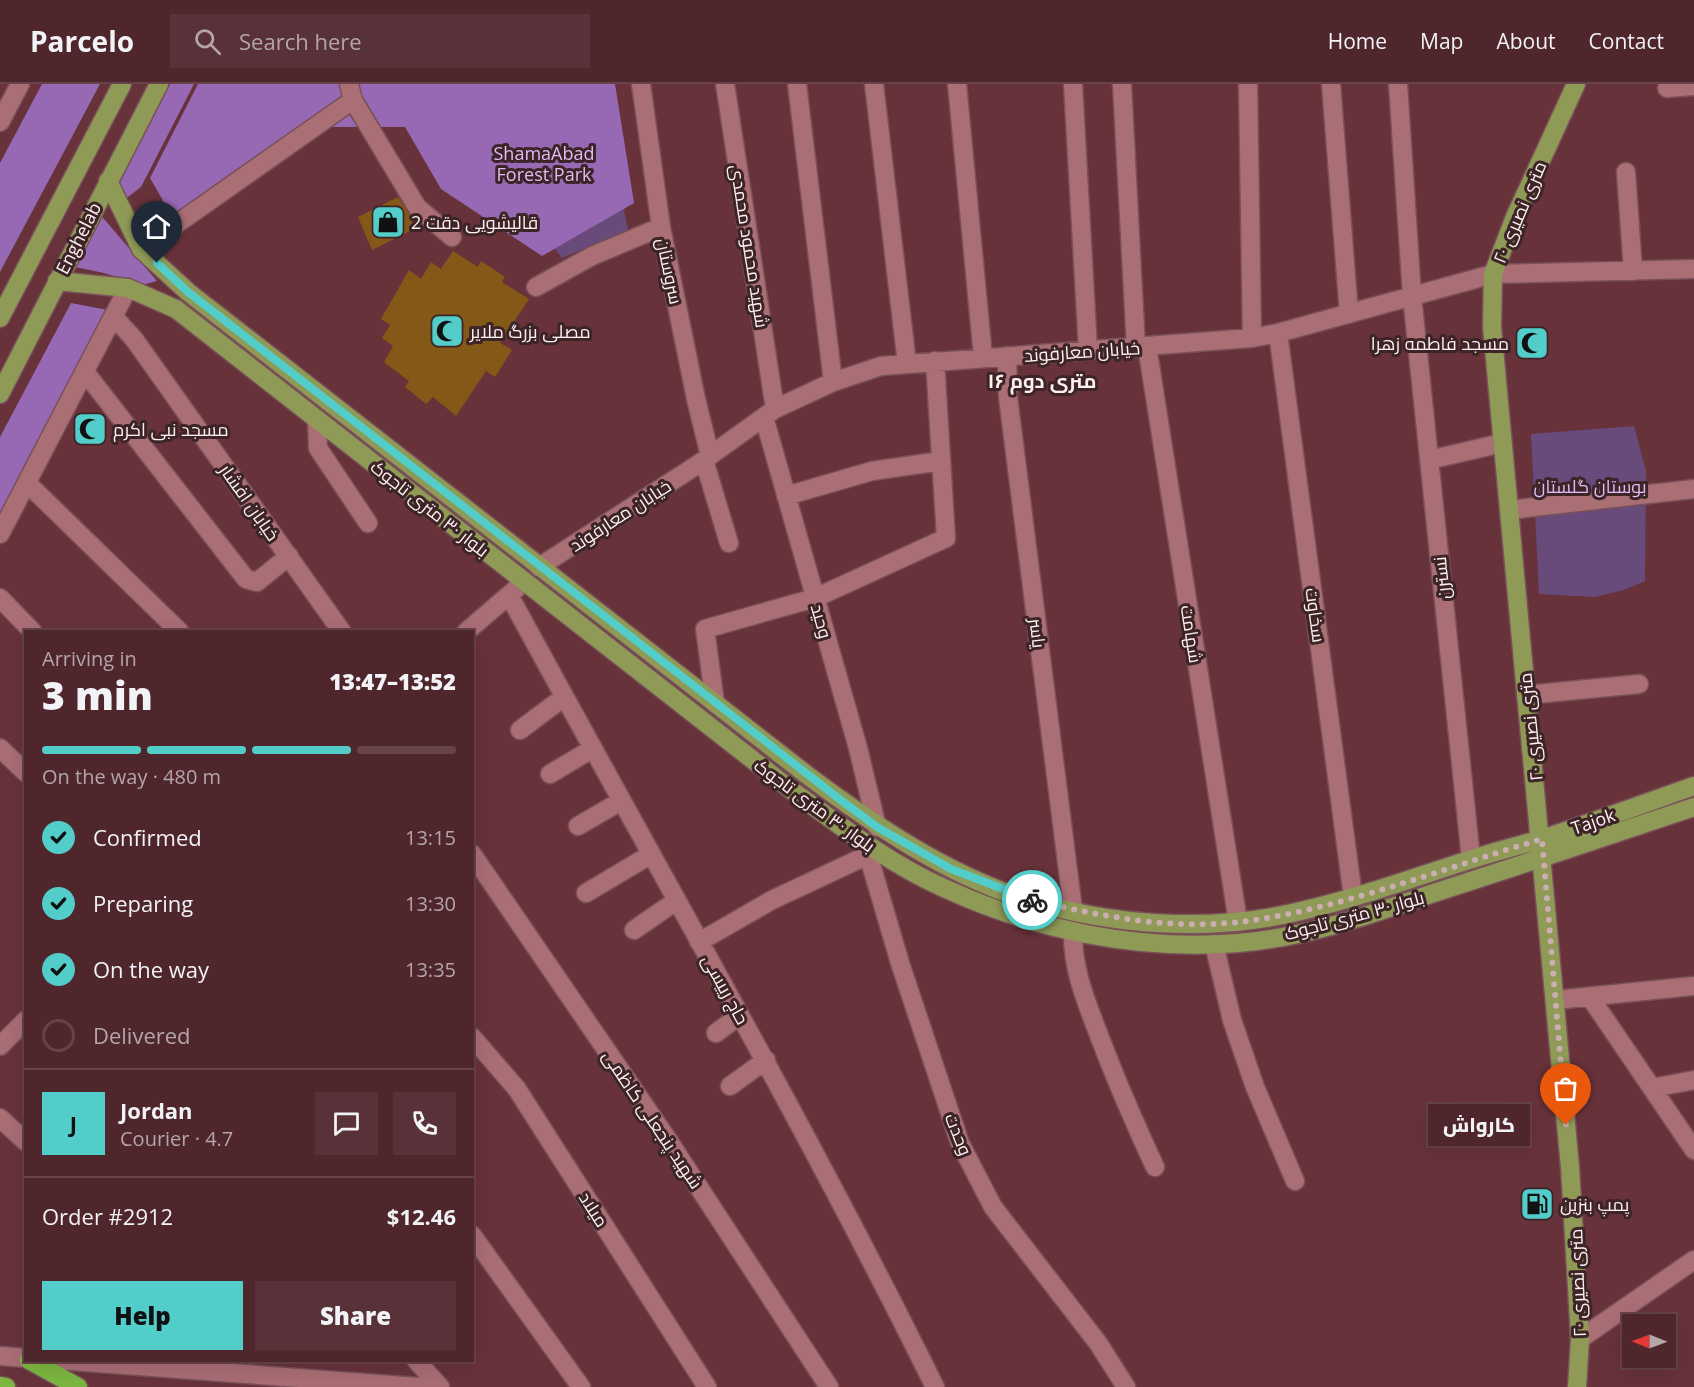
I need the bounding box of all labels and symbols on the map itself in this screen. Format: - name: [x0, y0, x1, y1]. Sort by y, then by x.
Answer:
- park label: ShamaAbad Forest Park: [494, 141, 595, 186]
- street label: ۲۰ متری نصیری: [1487, 157, 1551, 267]
- street label: شهید محمود محمدی: [725, 163, 775, 329]
- street label: Enghelab: [50, 198, 106, 278]
- pin: [131, 201, 182, 263]
- shop icon: قالیشویی دقت 2: [370, 204, 406, 240]
- place label: قالیشویی دقت 2: [411, 210, 538, 234]
- street label: سروستان: [651, 236, 689, 306]
- mosque icon: مصلی بزرگ ملایر: [429, 313, 465, 349]
- place label: مصلی بزرگ ملایر: [469, 319, 591, 343]
- mosque icon: مسجد فاطمه زهرا: [1514, 325, 1550, 361]
- place label: مسجد فاطمه زهرا: [1371, 331, 1509, 355]
- street label: خیابان معارفوند: [1023, 335, 1141, 367]
- district label: ۱۶ متری دوم: [988, 367, 1096, 395]
- mosque icon: مسجد نبی اکرم: [72, 411, 108, 447]
- place label: مسجد نبی اکرم: [113, 417, 229, 442]
- street label: بلوار ۳۰ متری تاجوک: [366, 454, 494, 562]
- street label: خیابان افشار: [214, 458, 285, 545]
- street label: خیابان معارفوند: [565, 473, 675, 557]
- park label: بوستان گلستان: [1533, 474, 1647, 498]
- street label: نسترن: [1427, 555, 1455, 601]
- street label: سخاوت: [1300, 586, 1332, 644]
- street label: وحید: [806, 601, 838, 641]
- street label: شهامت: [1176, 603, 1208, 665]
- street label: یاسر: [1024, 616, 1052, 650]
- street label: ۲۰ متری نصیری: [1512, 672, 1548, 782]
- street label: بلوار ۳۰ متری تاجوک: [750, 753, 880, 857]
- street label: Tajok: [1568, 802, 1619, 840]
- courier: [1002, 870, 1062, 930]
- street label: بلوار ۳۰ متری تاجوک: [1281, 885, 1427, 945]
- street label: حاج رییسی: [696, 950, 755, 1029]
- street label: شهید پنجعلی کاظمی: [597, 1045, 708, 1194]
- pin: [1540, 1063, 1591, 1125]
- callout: کارواش: [1428, 1104, 1530, 1146]
- street label: وحدت: [940, 1109, 978, 1159]
- fuel station icon: پمپ بنزین: [1519, 1186, 1555, 1222]
- street label: میلاد: [574, 1187, 614, 1231]
- place label: پمپ بنزین: [1560, 1192, 1629, 1217]
- street label: ۲۰ متری نصیری: [1563, 1228, 1591, 1338]
- north arrow: [1622, 1314, 1676, 1368]

